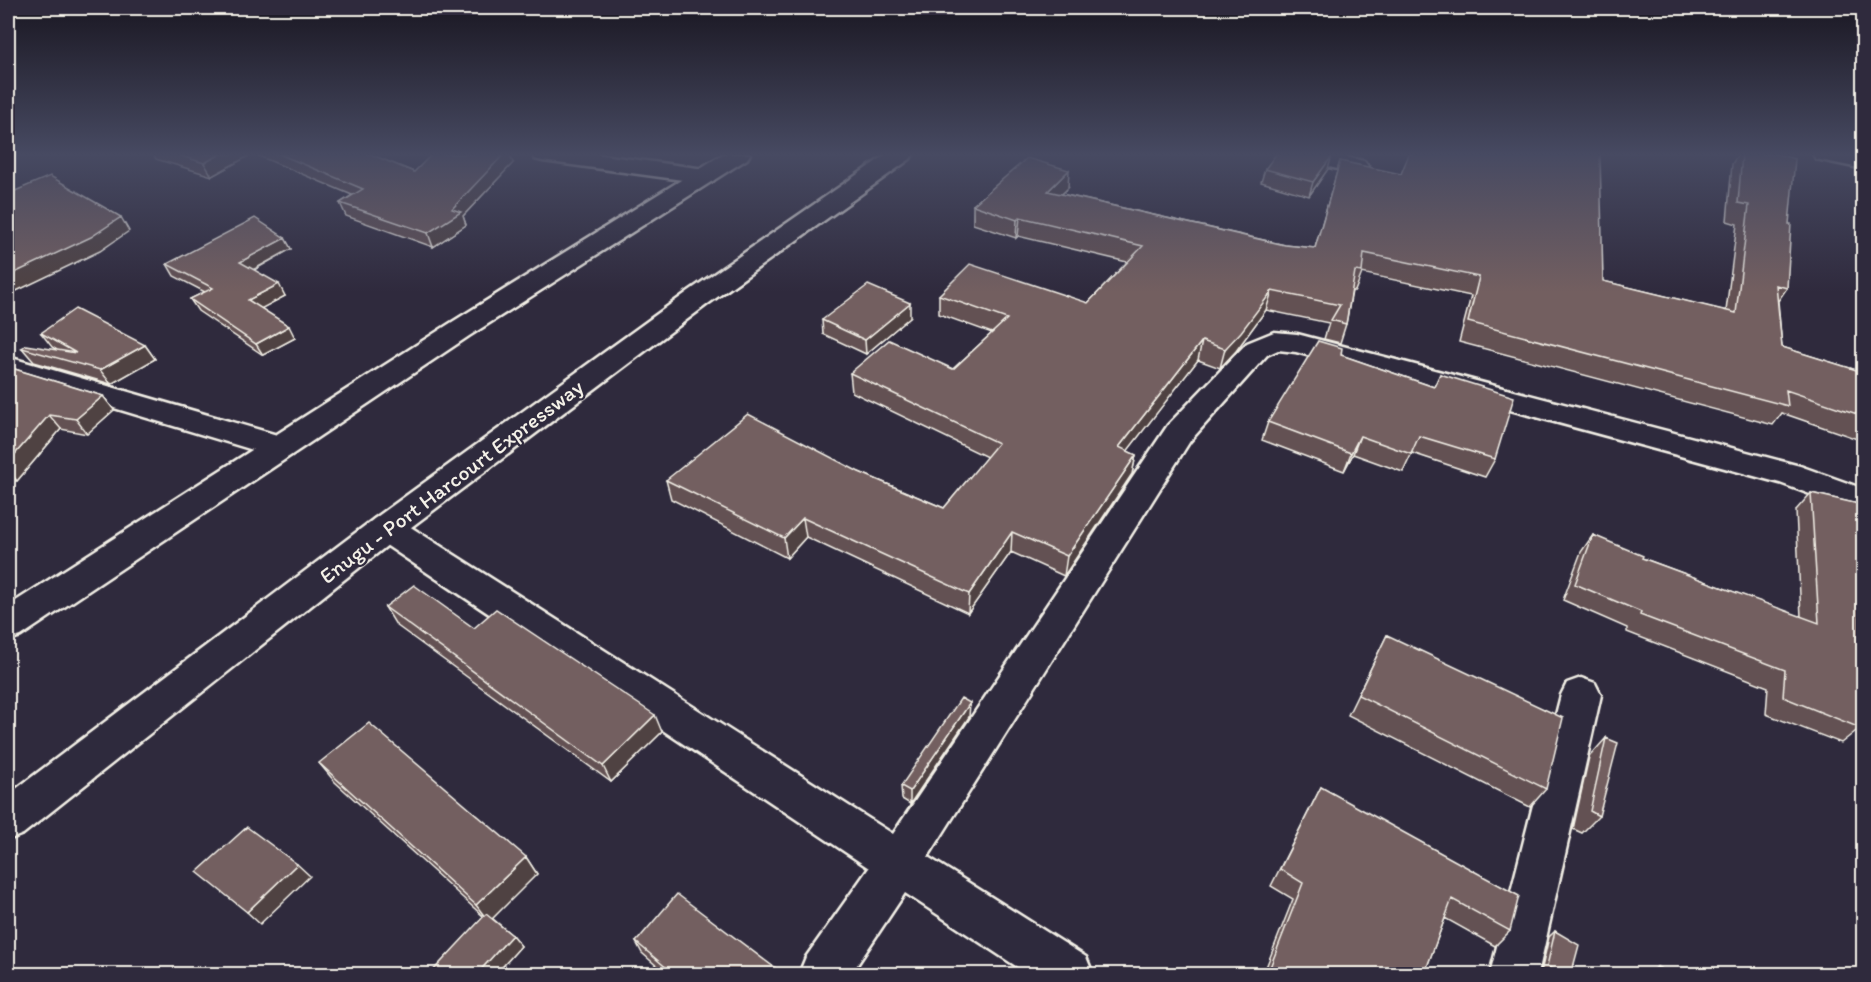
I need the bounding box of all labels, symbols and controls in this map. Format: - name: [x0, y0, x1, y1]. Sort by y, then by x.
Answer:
- street label: Enugu - Port Harcourt Expressway: [314, 373, 589, 589]

